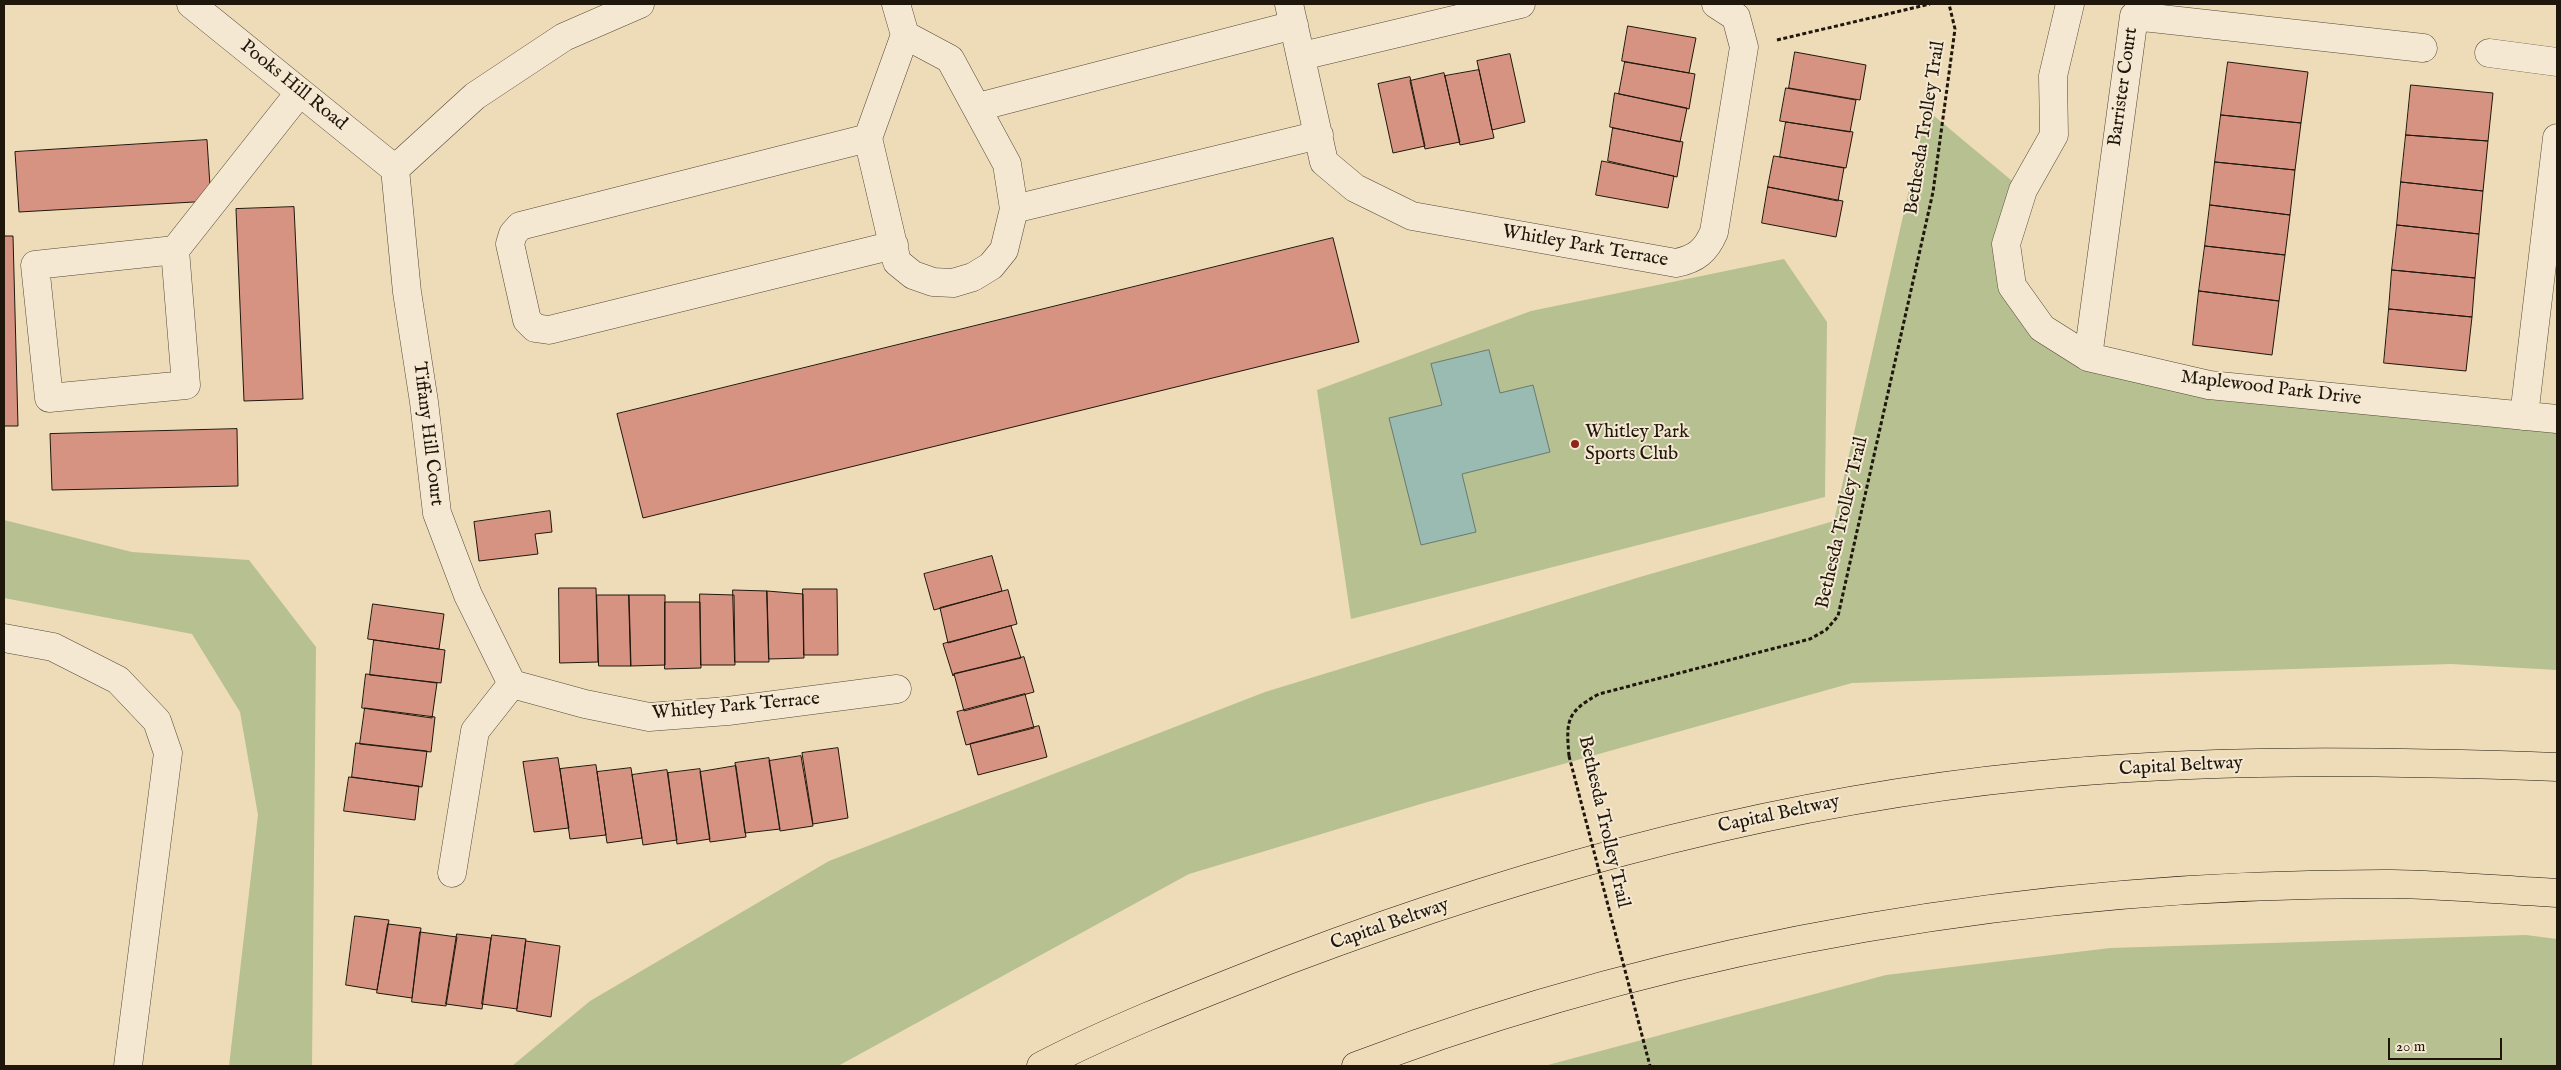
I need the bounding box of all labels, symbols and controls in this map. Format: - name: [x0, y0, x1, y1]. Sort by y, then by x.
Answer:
- street label: Barrister Court: [2104, 26, 2144, 148]
- street label: Pooks Hill Road: [235, 36, 351, 136]
- street label: Bethesda Trolley Trail: [1901, 39, 1951, 217]
- street label: Whitley Park Terrace: [1500, 221, 1670, 273]
- street label: Tiffany Hill Court: [407, 361, 447, 507]
- street label: Maplewood Park Drive: [2179, 367, 2363, 411]
- place label: Whitley Park Sports Club: [1585, 422, 1689, 466]
- street label: Bethesda Trolley Trail: [1812, 435, 1874, 611]
- marker: Whitley Park Sports Club: [1569, 438, 1581, 450]
- street label: Whitley Park Terrace: [651, 688, 821, 726]
- street label: Bethesda Trolley Trail: [1572, 734, 1634, 910]
- street label: Capital Beltway: [2118, 752, 2244, 782]
- street label: Capital Beltway: [1716, 791, 1842, 839]
- street label: Capital Beltway: [1328, 894, 1452, 956]
- scale bar: [2391, 1028, 2505, 1060]
- text: 20 m: [2396, 1037, 2425, 1056]

